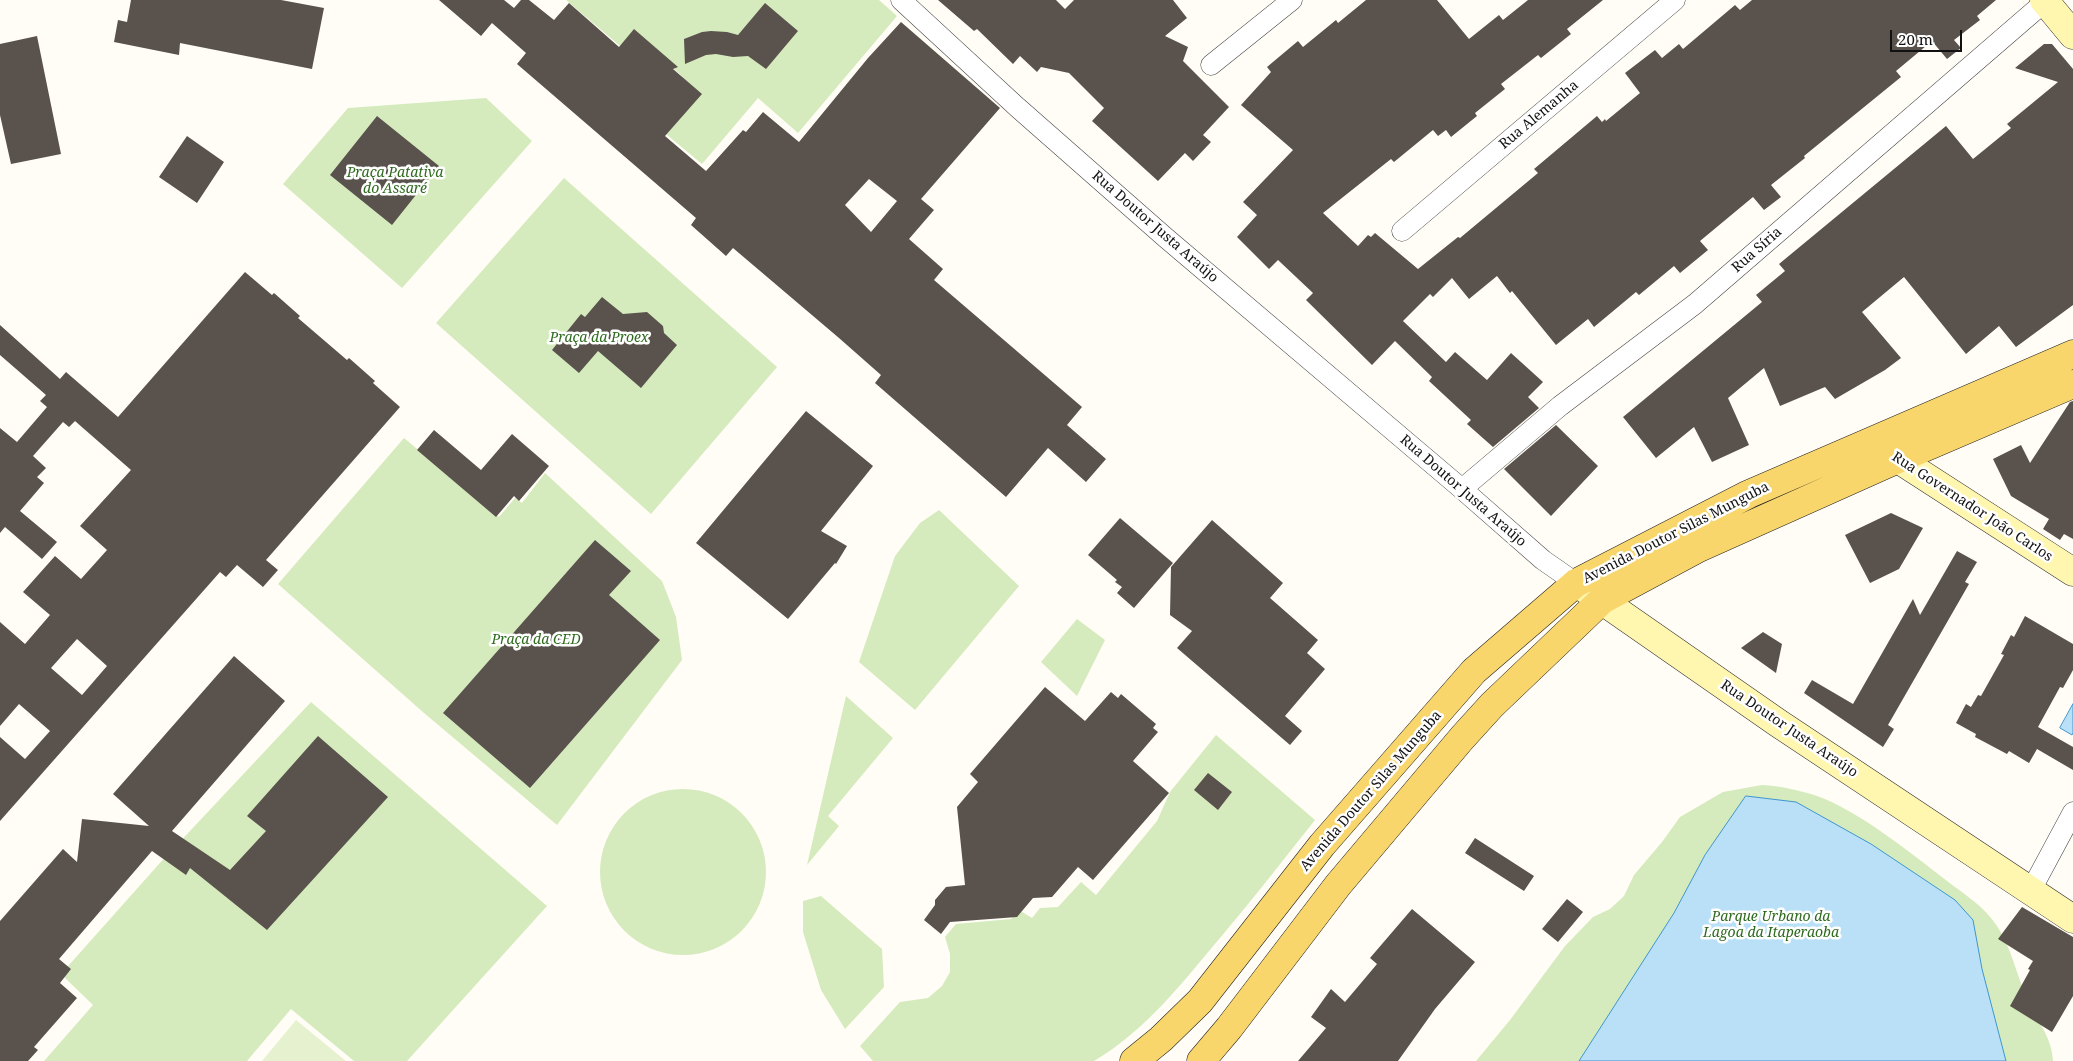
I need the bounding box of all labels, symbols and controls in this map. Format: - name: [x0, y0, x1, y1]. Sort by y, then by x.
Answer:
- scale bar: [1893, 20, 1966, 52]
- text: 20 m: [1898, 29, 1933, 49]
- street label: Rua Alemanha: [1496, 77, 1582, 153]
- park label: Praça Patativa do Assaré: [347, 165, 443, 198]
- street label: Rua Doutor Justa Araújo: [1088, 168, 1222, 286]
- street label: Rua Síria: [1729, 224, 1785, 276]
- park label: Praça da Proex: [549, 330, 649, 346]
- street label: Rua Doutor Justa Araújo: [1396, 432, 1530, 550]
- street label: Rua Governador João Carlos: [1889, 449, 2055, 565]
- street label: Avenida Doutor Silas Munguba: [1580, 479, 1772, 587]
- park label: Praça da CED: [491, 632, 581, 648]
- street label: Rua Doutor Justa Araújo: [1717, 677, 1861, 781]
- street label: Avenida Doutor Silas Munguba: [1297, 707, 1445, 875]
- park label: Parque Urbano da Lagoa da Itaperaoba: [1703, 909, 1839, 942]

